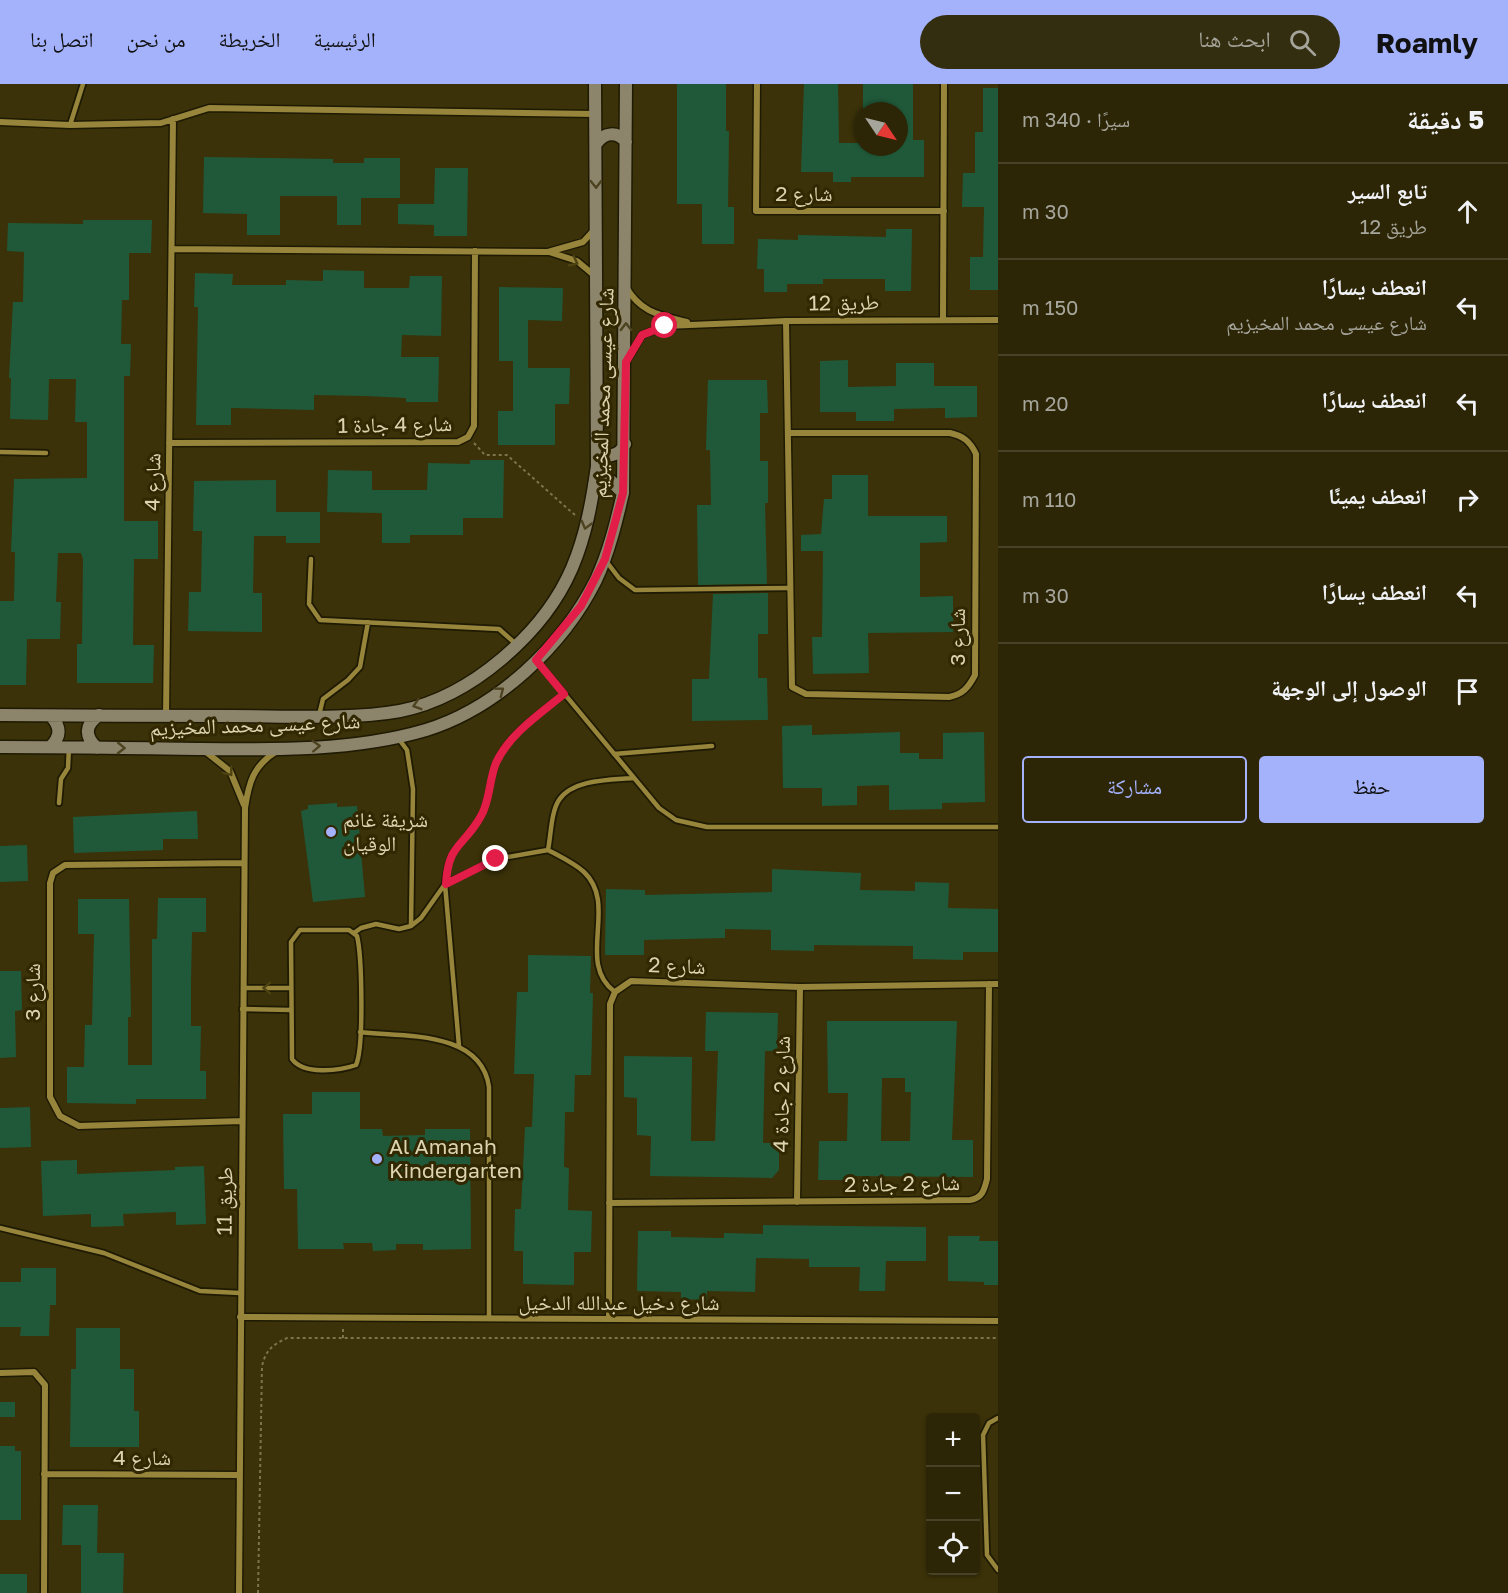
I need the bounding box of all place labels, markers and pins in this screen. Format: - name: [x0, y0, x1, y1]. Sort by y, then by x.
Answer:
- place label: شريفة غانم الوقيان: [343, 806, 428, 856]
- marker: شريفة غانم الوقيان: [324, 825, 338, 839]
- place label: Al Amanah Kindergarten: [389, 1133, 522, 1183]
- marker: Al Amanah Kindergarten: [370, 1152, 384, 1166]

